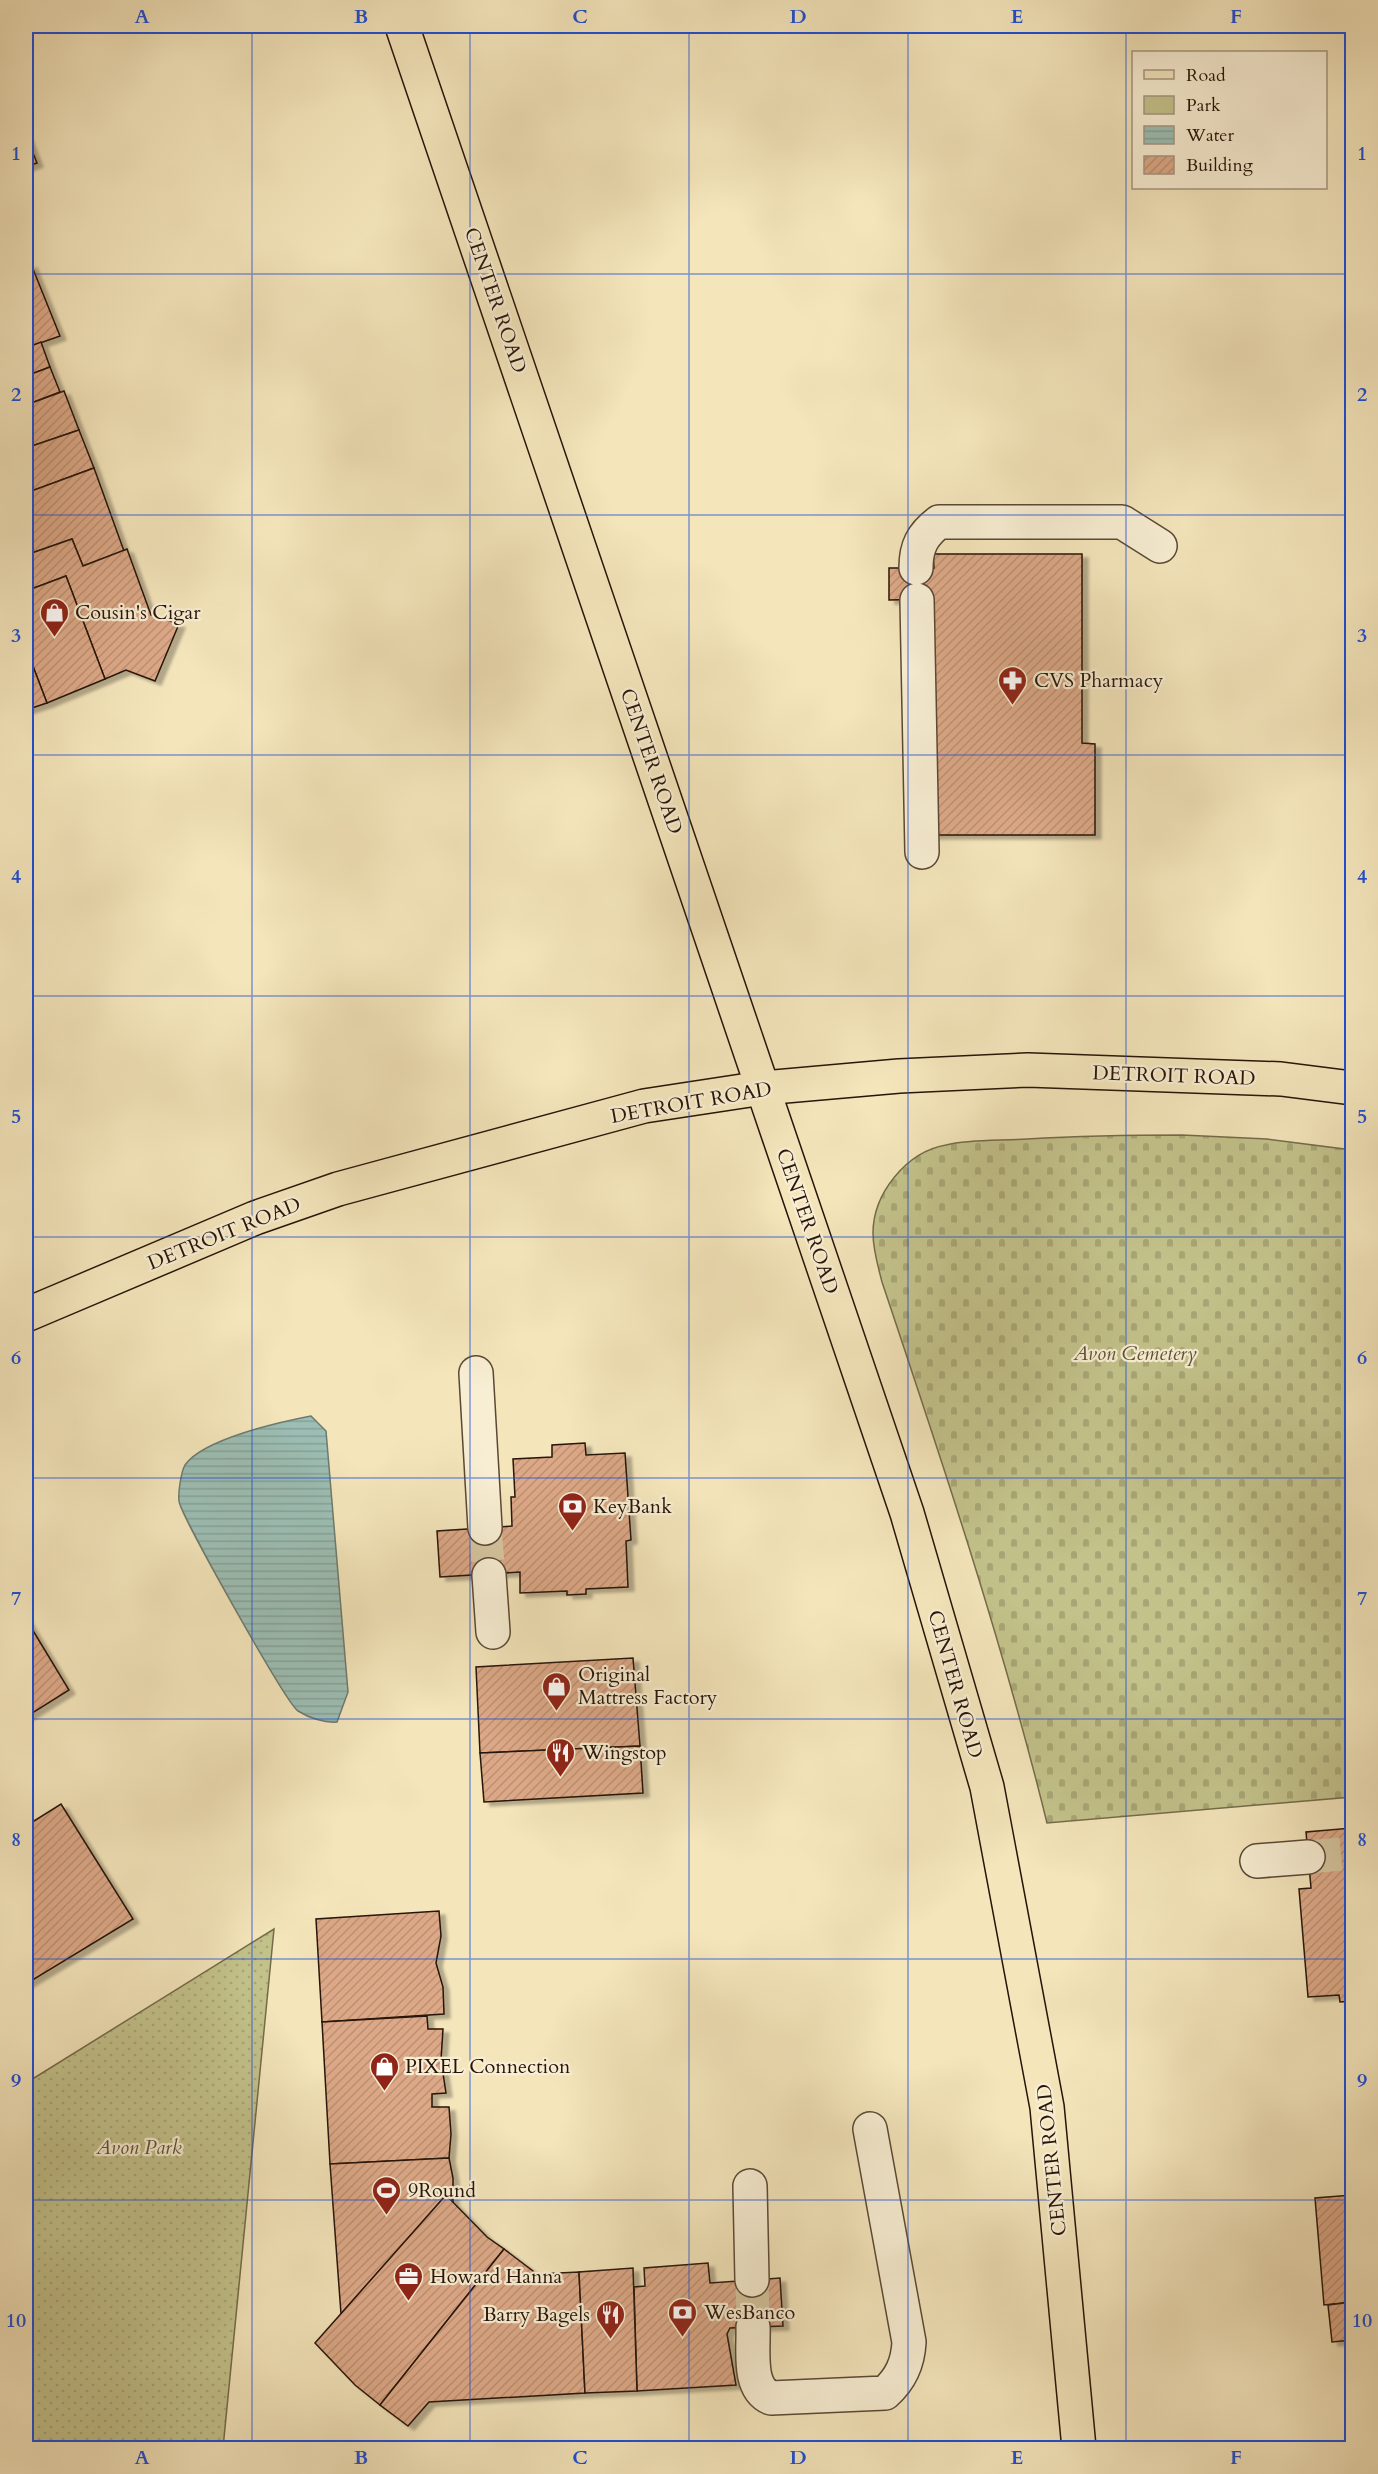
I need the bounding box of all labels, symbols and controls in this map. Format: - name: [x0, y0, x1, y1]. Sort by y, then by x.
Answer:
- text: A: [134, 3, 150, 30]
- text: B: [354, 3, 368, 30]
- text: C: [572, 3, 588, 30]
- text: D: [789, 3, 807, 30]
- text: E: [1011, 3, 1023, 30]
- text: F: [1230, 3, 1242, 30]
- legend: [1132, 51, 1327, 189]
- text: Road: [1186, 63, 1226, 88]
- text: Park: [1186, 93, 1221, 118]
- text: Water: [1185, 123, 1235, 148]
- text: 1: [11, 140, 21, 167]
- text: 1: [1357, 140, 1367, 167]
- text: Building: [1186, 153, 1254, 178]
- street label: CENTER ROAD: [458, 224, 533, 377]
- text: 2: [11, 381, 21, 408]
- text: 2: [1357, 381, 1367, 408]
- shop icon: Cousin's Cigar: [38, 596, 70, 638]
- place label: Cousin's Cigar: [75, 599, 201, 626]
- text: 3: [11, 622, 21, 649]
- text: 3: [1357, 622, 1367, 649]
- pharmacy icon: CVS Pharmacy: [997, 664, 1029, 706]
- place label: CVS Pharmacy: [1034, 667, 1164, 694]
- street label: CENTER ROAD: [614, 685, 689, 838]
- text: 4: [11, 863, 21, 890]
- text: 4: [1357, 863, 1367, 890]
- street label: DETROIT ROAD: [1092, 1059, 1256, 1092]
- street label: DETROIT ROAD: [609, 1075, 774, 1130]
- text: 5: [11, 1103, 21, 1130]
- text: 5: [1357, 1103, 1367, 1130]
- street label: CENTER ROAD: [770, 1145, 845, 1298]
- street label: DETROIT ROAD: [144, 1190, 305, 1276]
- park label: Avon Cemetery: [1072, 1340, 1197, 1367]
- text: 6: [11, 1344, 21, 1371]
- text: 6: [1357, 1344, 1367, 1371]
- bank icon: KeyBank: [556, 1490, 588, 1532]
- place label: KeyBank: [593, 1493, 672, 1520]
- text: 7: [11, 1585, 21, 1612]
- text: 7: [1357, 1585, 1367, 1612]
- street label: CENTER ROAD: [922, 1607, 990, 1761]
- place label: Original Mattress Factory: [578, 1661, 718, 1711]
- shop icon: Original Mattress Factory: [541, 1670, 573, 1712]
- restaurant icon: Wingstop: [545, 1736, 577, 1778]
- place label: Wingstop: [581, 1739, 667, 1766]
- text: 8: [11, 1826, 21, 1853]
- text: 8: [1357, 1826, 1367, 1853]
- shop icon: PIXEL Connection: [368, 2050, 400, 2092]
- place label: PIXEL Connection: [405, 2053, 571, 2080]
- text: 9: [11, 2067, 21, 2094]
- text: 9: [1357, 2067, 1367, 2094]
- street label: CENTER ROAD: [1030, 2083, 1073, 2237]
- park label: Avon Park: [95, 2134, 182, 2161]
- sports icon: 9Round: [371, 2174, 403, 2216]
- place label: 9Round: [408, 2177, 476, 2204]
- office icon: Howard Hanna: [393, 2260, 425, 2302]
- place label: Howard Hanna: [430, 2263, 563, 2290]
- bank icon: WesBanco: [667, 2296, 699, 2338]
- restaurant icon: Barry Bagels: [595, 2298, 627, 2340]
- place label: WesBanco: [703, 2299, 796, 2326]
- place label: Barry Bagels: [483, 2301, 590, 2328]
- text: 10: [6, 2307, 26, 2334]
- text: 10: [1352, 2307, 1372, 2334]
- text: A: [134, 2444, 150, 2471]
- text: B: [354, 2444, 368, 2471]
- text: C: [572, 2444, 588, 2471]
- text: D: [789, 2444, 807, 2471]
- text: E: [1011, 2444, 1023, 2471]
- text: F: [1230, 2444, 1242, 2471]

